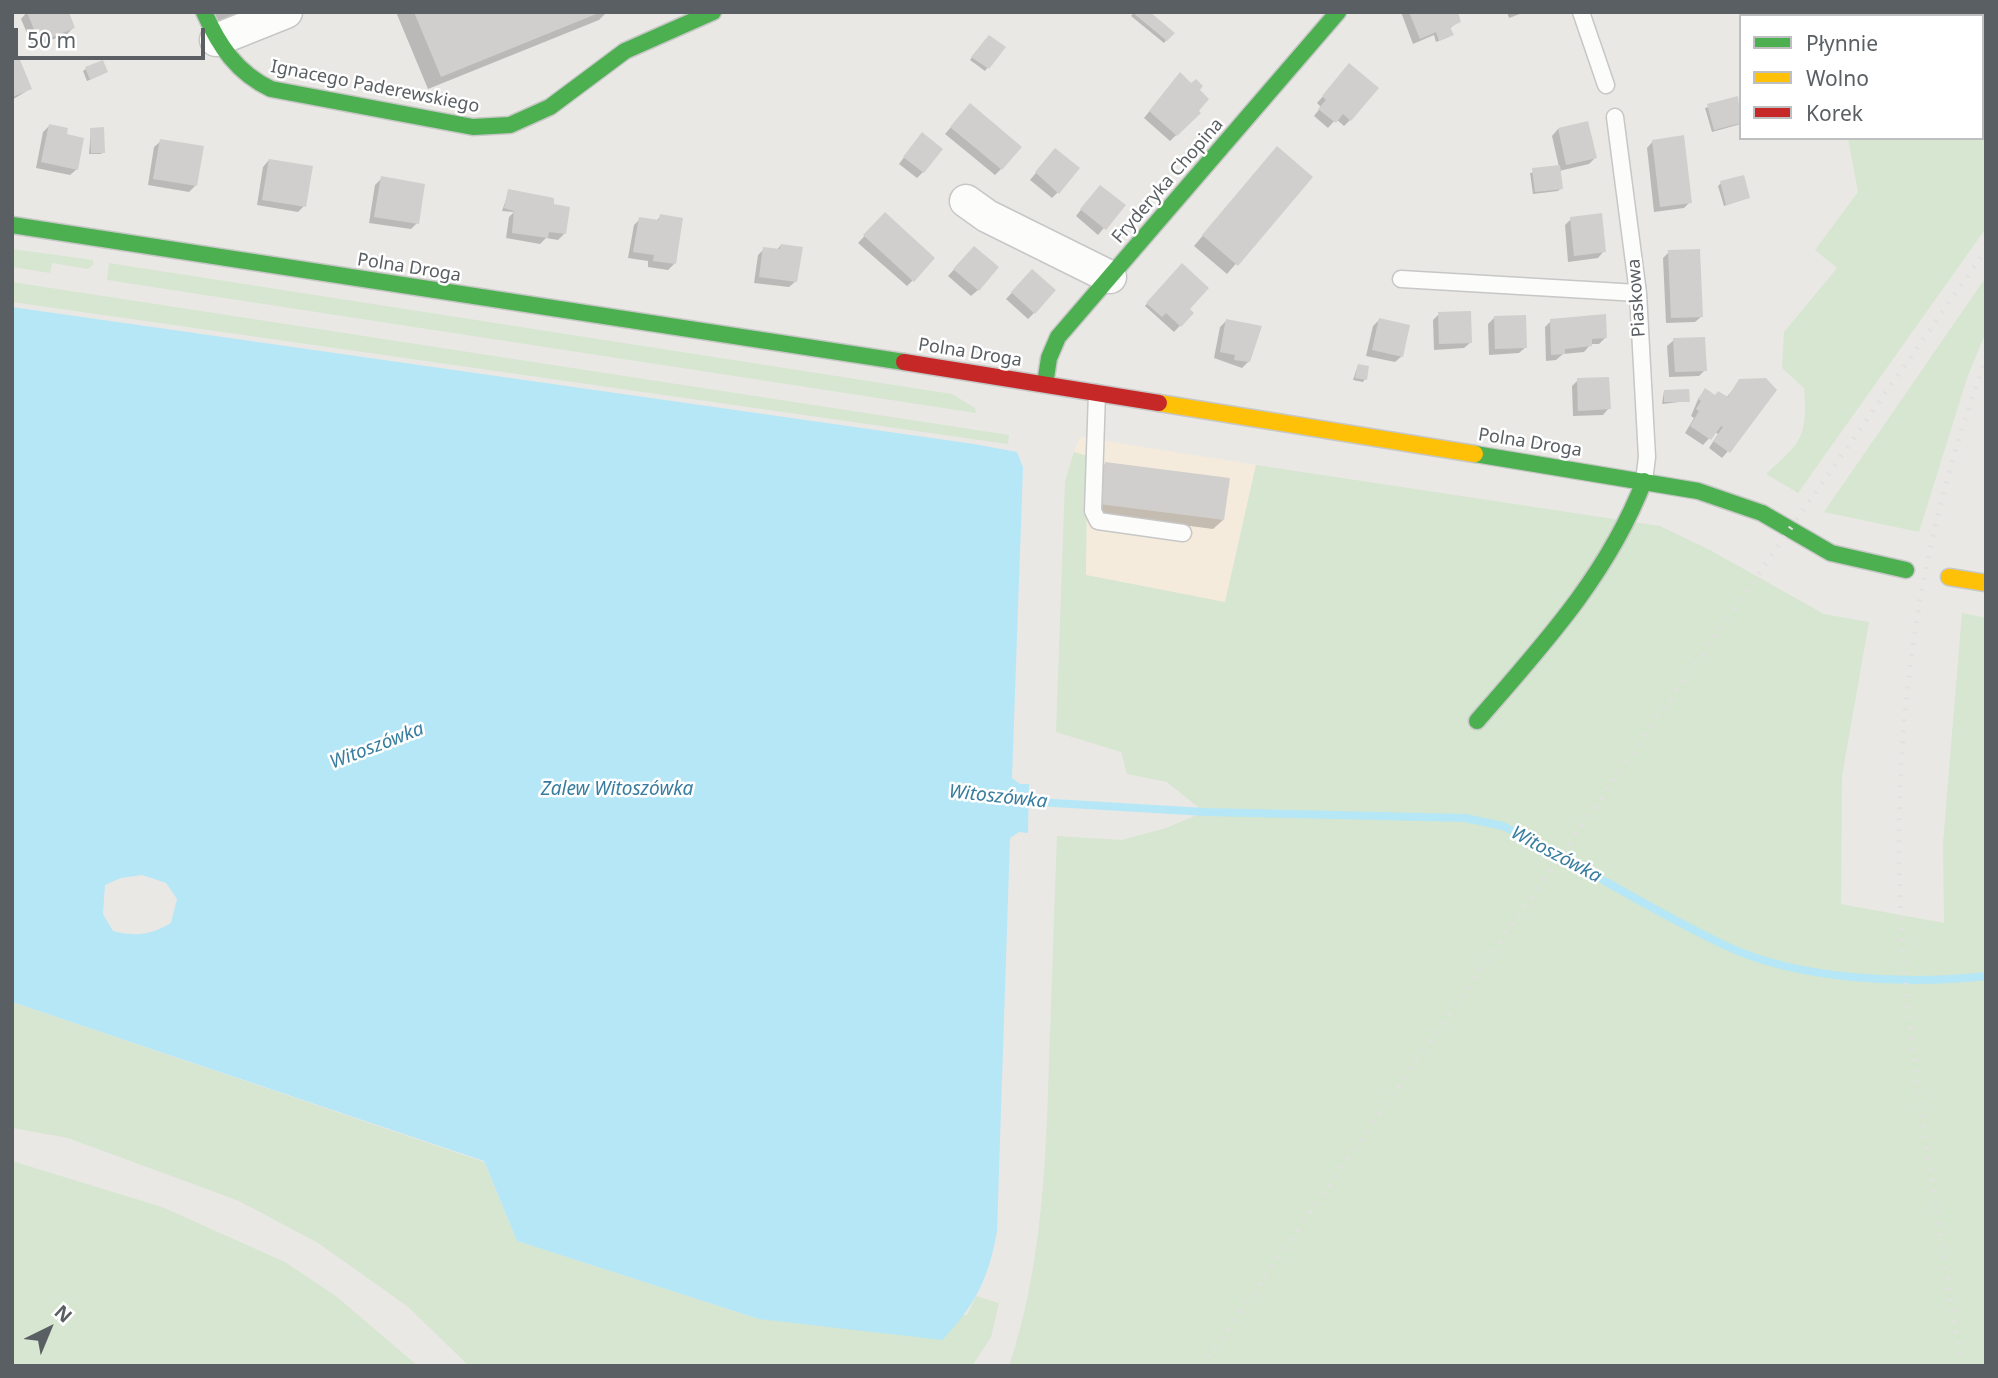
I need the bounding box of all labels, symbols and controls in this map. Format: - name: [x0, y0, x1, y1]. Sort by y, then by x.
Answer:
- scale bar: [18, 14, 208, 58]
- legend: [1739, 14, 1984, 140]
- text: 50 m: [27, 26, 76, 54]
- text: Płynnie: [1806, 29, 1878, 57]
- street label: Ignacego Paderewskiego: [269, 56, 481, 118]
- text: Wolno: [1806, 64, 1869, 92]
- text: Korek: [1806, 99, 1863, 127]
- street label: Fryderyka Chopina: [1108, 114, 1228, 248]
- street label: Polna Droga: [356, 249, 462, 287]
- street label: Piaskowa: [1623, 258, 1651, 338]
- street label: Polna Droga: [917, 334, 1023, 372]
- street label: Polna Droga: [1477, 424, 1583, 462]
- water label: Witoszówka: [327, 718, 427, 774]
- water label: Zalew Witoszówka: [541, 779, 693, 801]
- water label: Witoszówka: [948, 780, 1048, 814]
- water label: Witoszówka: [1507, 822, 1605, 888]
- north arrow: [14, 1294, 84, 1364]
- text: N: [49, 1299, 78, 1328]

